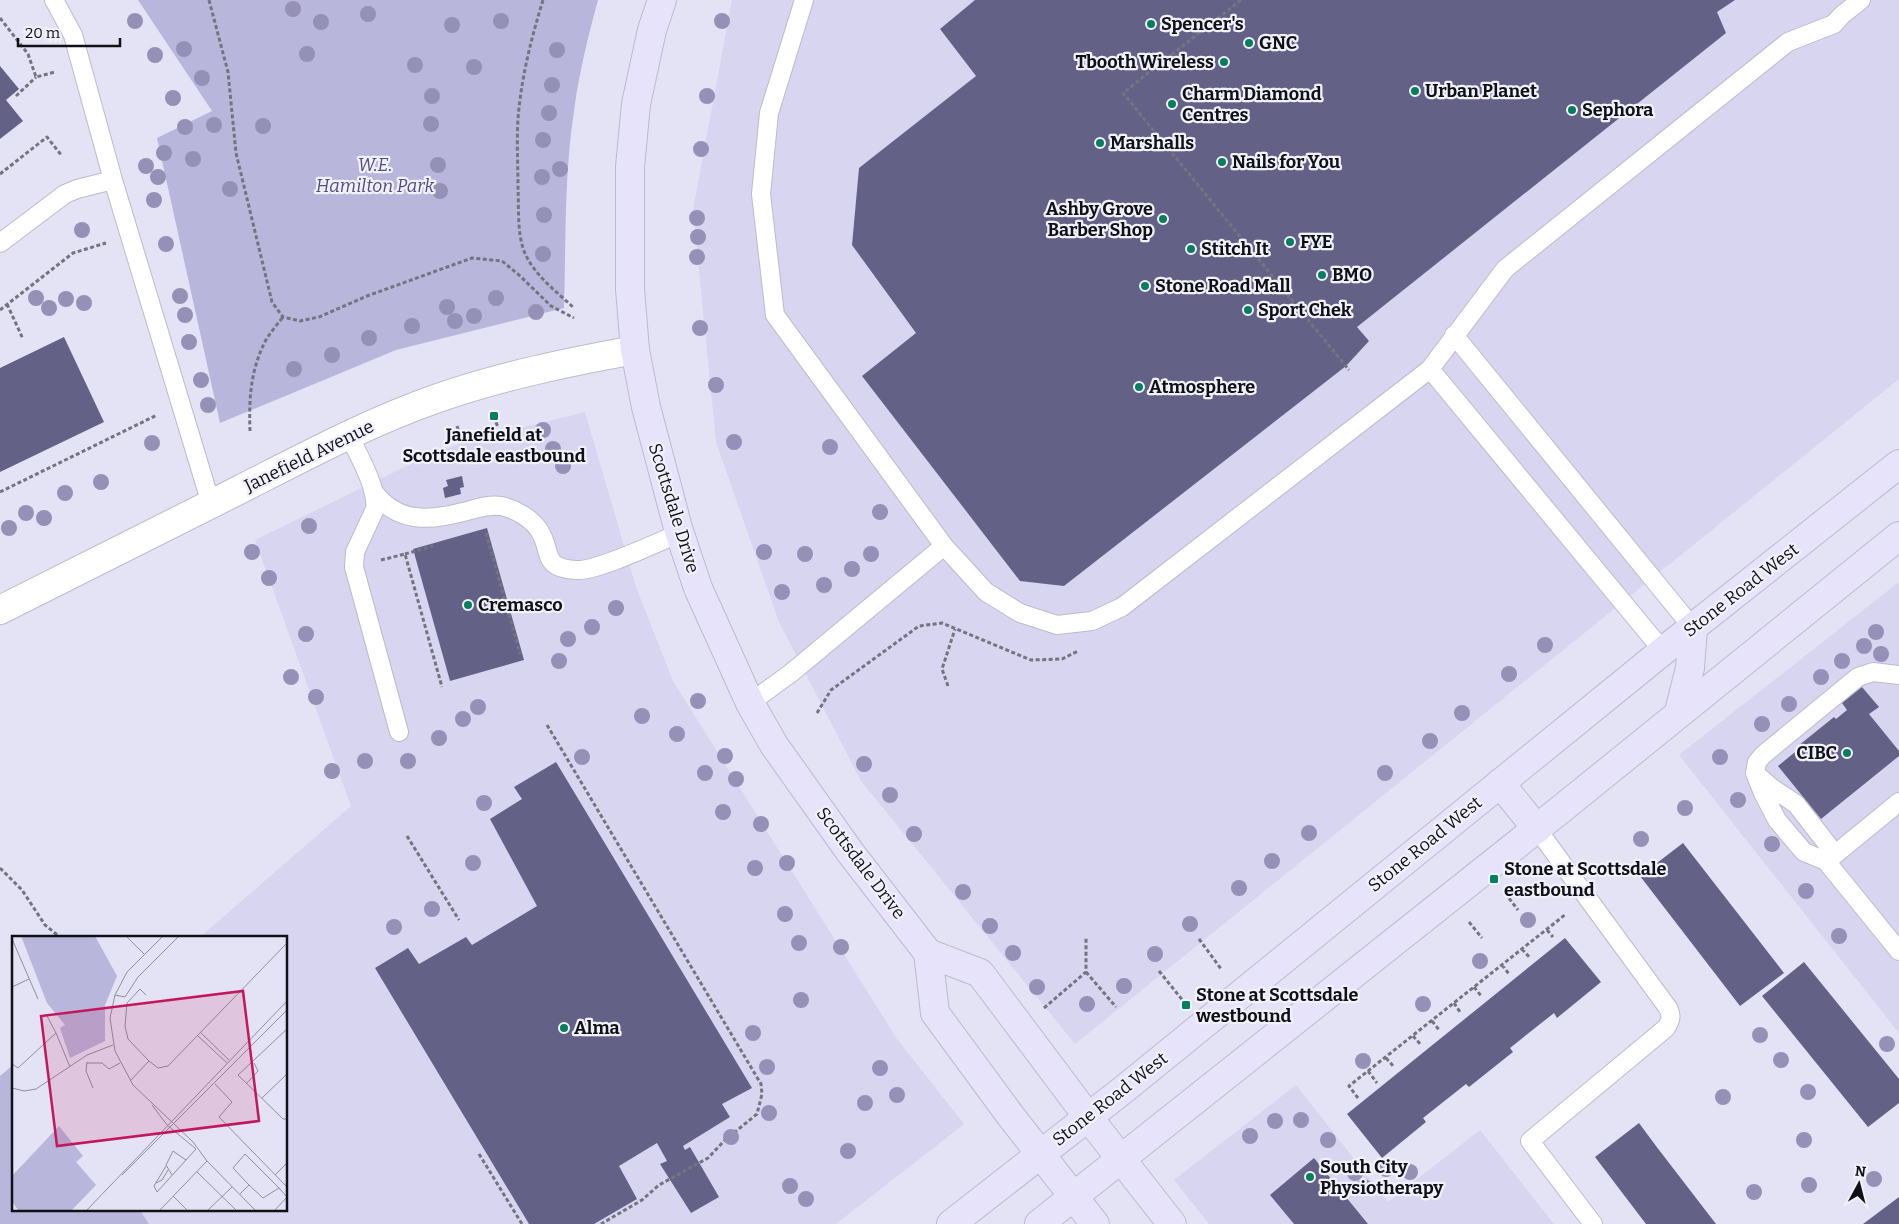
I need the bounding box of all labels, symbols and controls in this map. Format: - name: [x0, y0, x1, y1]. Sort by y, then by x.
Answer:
- place label: Spencer's: [1161, 13, 1244, 35]
- scale bar: [18, 15, 120, 47]
- marker: Spencer's: [1145, 18, 1157, 30]
- text: 20 m: [25, 24, 61, 42]
- place label: GNC: [1259, 32, 1297, 54]
- marker: GNC: [1243, 37, 1255, 49]
- place label: Tbooth Wireless: [1075, 51, 1214, 73]
- marker: Tbooth Wireless: [1218, 56, 1230, 68]
- place label: Urban Planet: [1425, 80, 1537, 102]
- place label: Charm Diamond Centres: [1182, 83, 1322, 126]
- marker: Urban Planet: [1409, 85, 1421, 97]
- marker: Charm Diamond Centres: [1166, 98, 1178, 110]
- place label: Sephora: [1582, 99, 1653, 121]
- marker: Sephora: [1566, 104, 1578, 116]
- place label: Marshalls: [1110, 132, 1194, 154]
- marker: Marshalls: [1094, 137, 1106, 149]
- place label: Nails for You: [1232, 151, 1341, 173]
- park label: W.E. Hamilton Park: [316, 154, 434, 197]
- marker: Nails for You: [1216, 156, 1228, 168]
- place label: Ashby Grove Barber Shop: [1046, 198, 1153, 241]
- marker: Ashby Grove Barber Shop: [1157, 213, 1169, 225]
- place label: FYE: [1300, 231, 1332, 253]
- marker: FYE: [1284, 236, 1296, 248]
- place label: Stitch It: [1201, 238, 1269, 260]
- marker: Stitch It: [1185, 243, 1197, 255]
- place label: BMO: [1332, 264, 1372, 286]
- marker: BMO: [1316, 269, 1328, 281]
- place label: Stone Road Mall: [1155, 275, 1291, 297]
- marker: Stone Road Mall: [1139, 280, 1151, 292]
- place label: Sport Chek: [1258, 299, 1352, 321]
- marker: Sport Chek: [1242, 304, 1254, 316]
- place label: Atmosphere: [1149, 376, 1255, 398]
- marker: Atmosphere: [1133, 381, 1145, 393]
- marker: Janefield at Scottsdale eastbound: [488, 410, 500, 422]
- street label: Janefield Avenue: [240, 415, 377, 497]
- place label: Janefield at Scottsdale eastbound: [402, 424, 586, 467]
- street label: Scottsdale Drive: [644, 440, 704, 576]
- street label: Stone Road West: [1679, 538, 1803, 642]
- place label: Cremasco: [478, 594, 563, 616]
- marker: Cremasco: [462, 599, 474, 611]
- place label: CIBC: [1796, 742, 1837, 764]
- marker: CIBC: [1841, 747, 1853, 759]
- street label: Stone Road West: [1364, 791, 1487, 897]
- street label: Scottsdale Drive: [812, 803, 910, 923]
- place label: Stone at Scottsdale eastbound: [1504, 858, 1666, 901]
- marker: Stone at Scottsdale eastbound: [1488, 873, 1500, 885]
- inset map: [12, 936, 288, 1212]
- place label: Stone at Scottsdale westbound: [1195, 984, 1358, 1027]
- marker: Stone at Scottsdale westbound: [1180, 999, 1192, 1011]
- place label: Alma: [574, 1017, 620, 1039]
- marker: Alma: [558, 1022, 570, 1034]
- street label: Stone Road West: [1048, 1047, 1172, 1151]
- place label: South City Physiotherapy: [1320, 1156, 1444, 1199]
- north arrow: [1834, 1159, 1884, 1209]
- text: N: [1854, 1162, 1867, 1181]
- marker: South City Physiotherapy: [1304, 1171, 1316, 1183]

